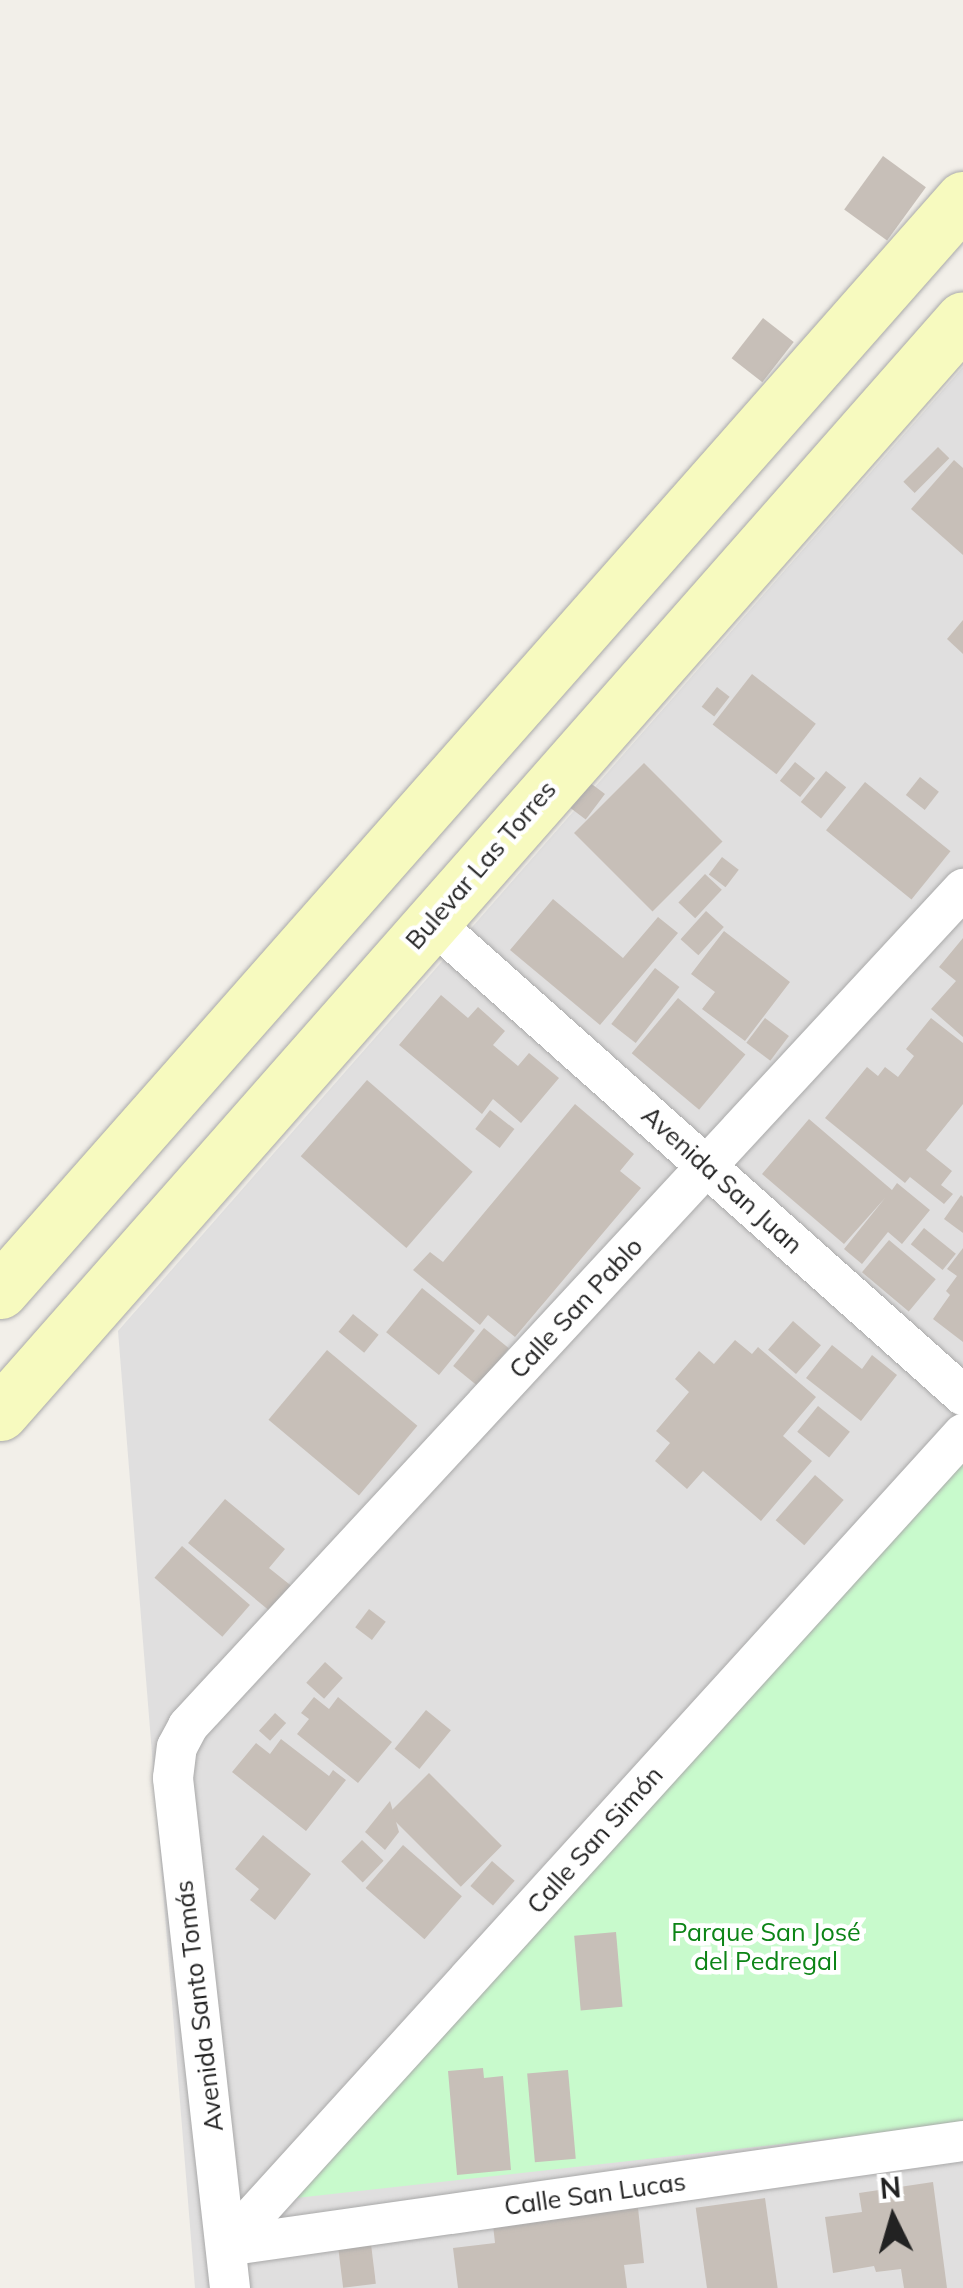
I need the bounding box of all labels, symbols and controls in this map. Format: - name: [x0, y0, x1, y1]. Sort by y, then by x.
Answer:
- street label: Bulevar Las Torres: [400, 775, 562, 955]
- street label: Avenida San Juan: [636, 1100, 808, 1260]
- street label: Calle San Pablo: [503, 1231, 649, 1385]
- street label: Calle San Simón: [521, 1760, 669, 1920]
- street label: Avenida Santo Tomás: [169, 1879, 229, 2133]
- park label: Parque San José del Pedregal: [671, 1918, 861, 1977]
- street label: Calle San Lucas: [502, 2166, 688, 2222]
- north arrow: [843, 2168, 943, 2268]
- text: N: [878, 2169, 902, 2206]

